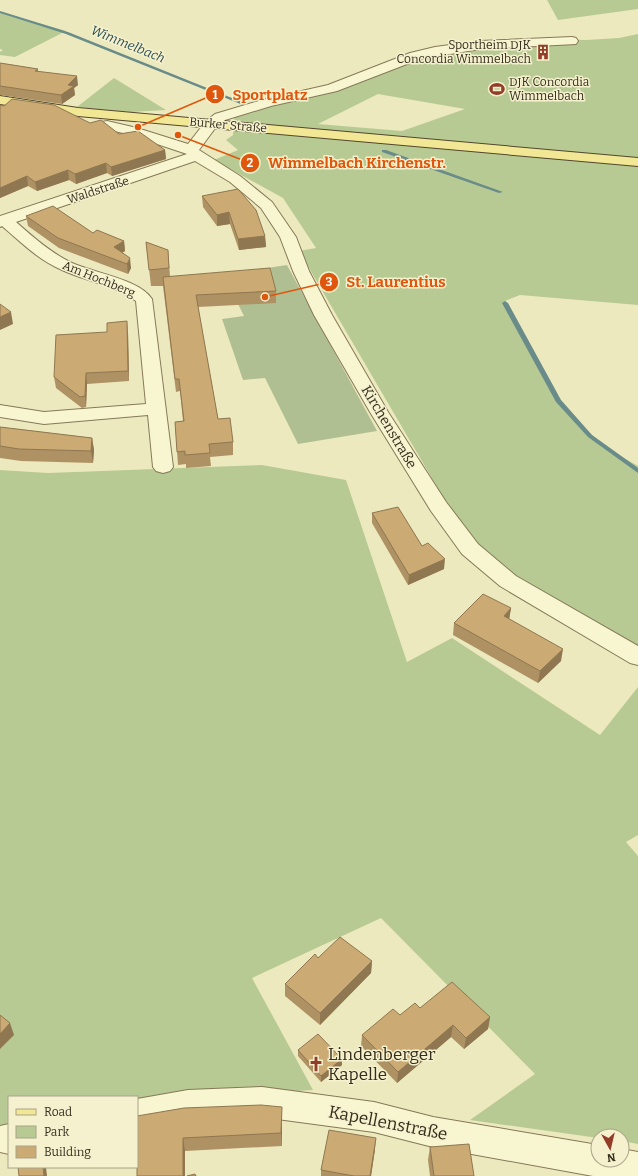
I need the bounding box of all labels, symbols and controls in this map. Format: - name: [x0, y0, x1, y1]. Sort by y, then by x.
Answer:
- water label: Wimmelbach: [89, 22, 167, 66]
- place label: Sportheim DJK Concordia Wimmelbach: [397, 38, 532, 66]
- building icon: Sportheim DJK Concordia Wimmelbach: [534, 43, 552, 61]
- place label: DJK Concordia Wimmelbach: [509, 75, 590, 103]
- sports icon: DJK Concordia Wimmelbach: [488, 80, 506, 98]
- callout: Sportplatz: [205, 81, 316, 108]
- text: Sportplatz: [233, 86, 308, 104]
- text: 1: [212, 88, 218, 102]
- street label: Burker Straße: [189, 115, 267, 135]
- callout: Wimmelbach Kirchenstr.: [240, 149, 454, 176]
- text: Wimmelbach Kirchenstr.: [268, 154, 446, 172]
- text: 2: [247, 156, 254, 170]
- street label: Waldstraße: [65, 173, 131, 207]
- street label: Am Hochberg: [61, 258, 138, 300]
- callout: St. Laurentius: [319, 269, 454, 296]
- text: St. Laurentius: [346, 273, 446, 291]
- text: 3: [326, 275, 333, 289]
- street label: Kirchenstraße: [358, 382, 420, 472]
- place label: Lindenberger Kapelle: [328, 1044, 436, 1085]
- church icon: Lindenberger Kapelle: [307, 1055, 325, 1073]
- legend: [8, 1096, 138, 1168]
- street label: Kapellenstraße: [327, 1101, 449, 1145]
- text: Road: [44, 1105, 72, 1119]
- text: Park: [44, 1125, 70, 1139]
- north arrow: [590, 1128, 630, 1168]
- text: Building: [44, 1145, 91, 1159]
- text: N: [606, 1150, 616, 1165]

